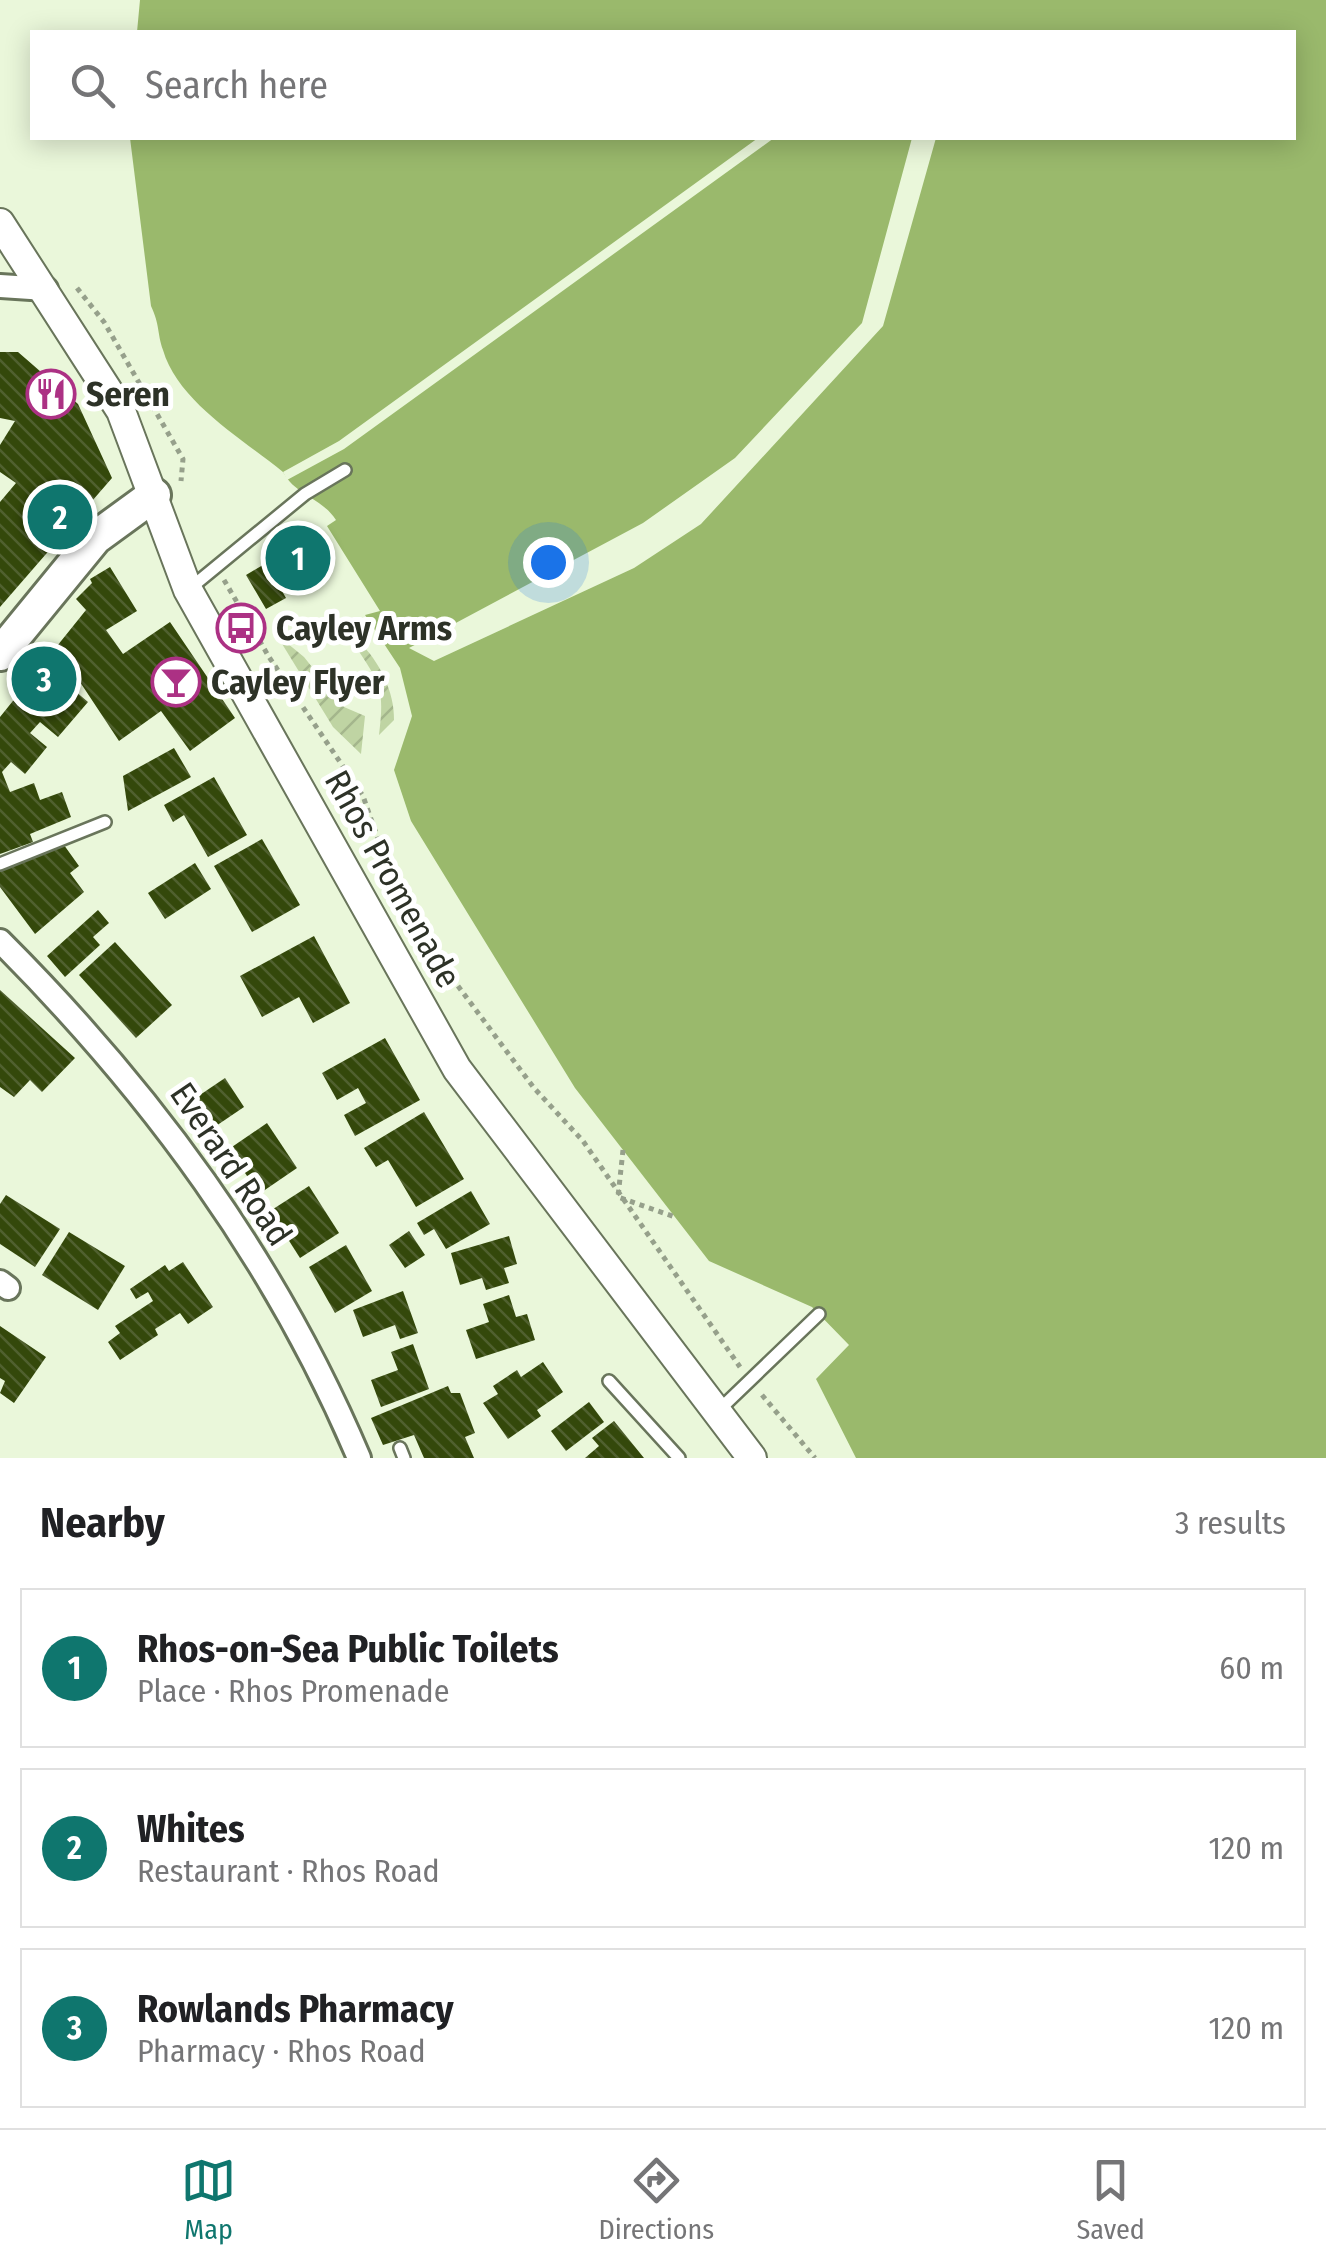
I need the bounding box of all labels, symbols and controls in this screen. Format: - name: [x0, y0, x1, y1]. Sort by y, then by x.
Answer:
- search box: [30, 30, 1296, 140]
- icon: search: [65, 58, 120, 113]
- text: Search here: [145, 62, 328, 108]
- restaurant icon: Seren: [25, 368, 77, 420]
- place label: Seren: [86, 373, 170, 415]
- pin: 2: [28, 480, 92, 554]
- pin: 1: [266, 520, 330, 596]
- your location: [523, 537, 574, 588]
- bus stop icon: Cayley Arms: [215, 602, 267, 654]
- place label: Cayley Arms: [276, 607, 452, 649]
- pin: 3: [12, 642, 76, 716]
- bar icon: Cayley Flyer: [150, 656, 202, 708]
- place label: Cayley Flyer: [211, 661, 385, 703]
- street label: Rhos Promenade: [316, 763, 470, 995]
- street label: Everard Road: [161, 1075, 301, 1253]
- text: Nearby: [40, 1498, 165, 1548]
- text: 3 results: [1175, 1504, 1286, 1542]
- text: Rhos-on-Sea Public Toilets: [137, 1626, 559, 1672]
- text: 1: [68, 1649, 81, 1687]
- text: 60 m: [1219, 1649, 1284, 1687]
- text: Place · Rhos Promenade: [137, 1672, 450, 1710]
- text: Whites: [137, 1806, 245, 1852]
- text: 2: [67, 1829, 82, 1867]
- text: 120 m: [1209, 1829, 1284, 1867]
- text: Restaurant · Rhos Road: [137, 1852, 440, 1890]
- text: Rowlands Pharmacy: [137, 1986, 454, 2032]
- text: 3: [67, 2009, 82, 2047]
- text: 120 m: [1209, 2009, 1284, 2047]
- text: Pharmacy · Rhos Road: [137, 2032, 426, 2070]
- tab: Map: [181, 2153, 236, 2246]
- tab: Directions: [598, 2153, 714, 2246]
- tab: Saved: [1076, 2153, 1145, 2246]

